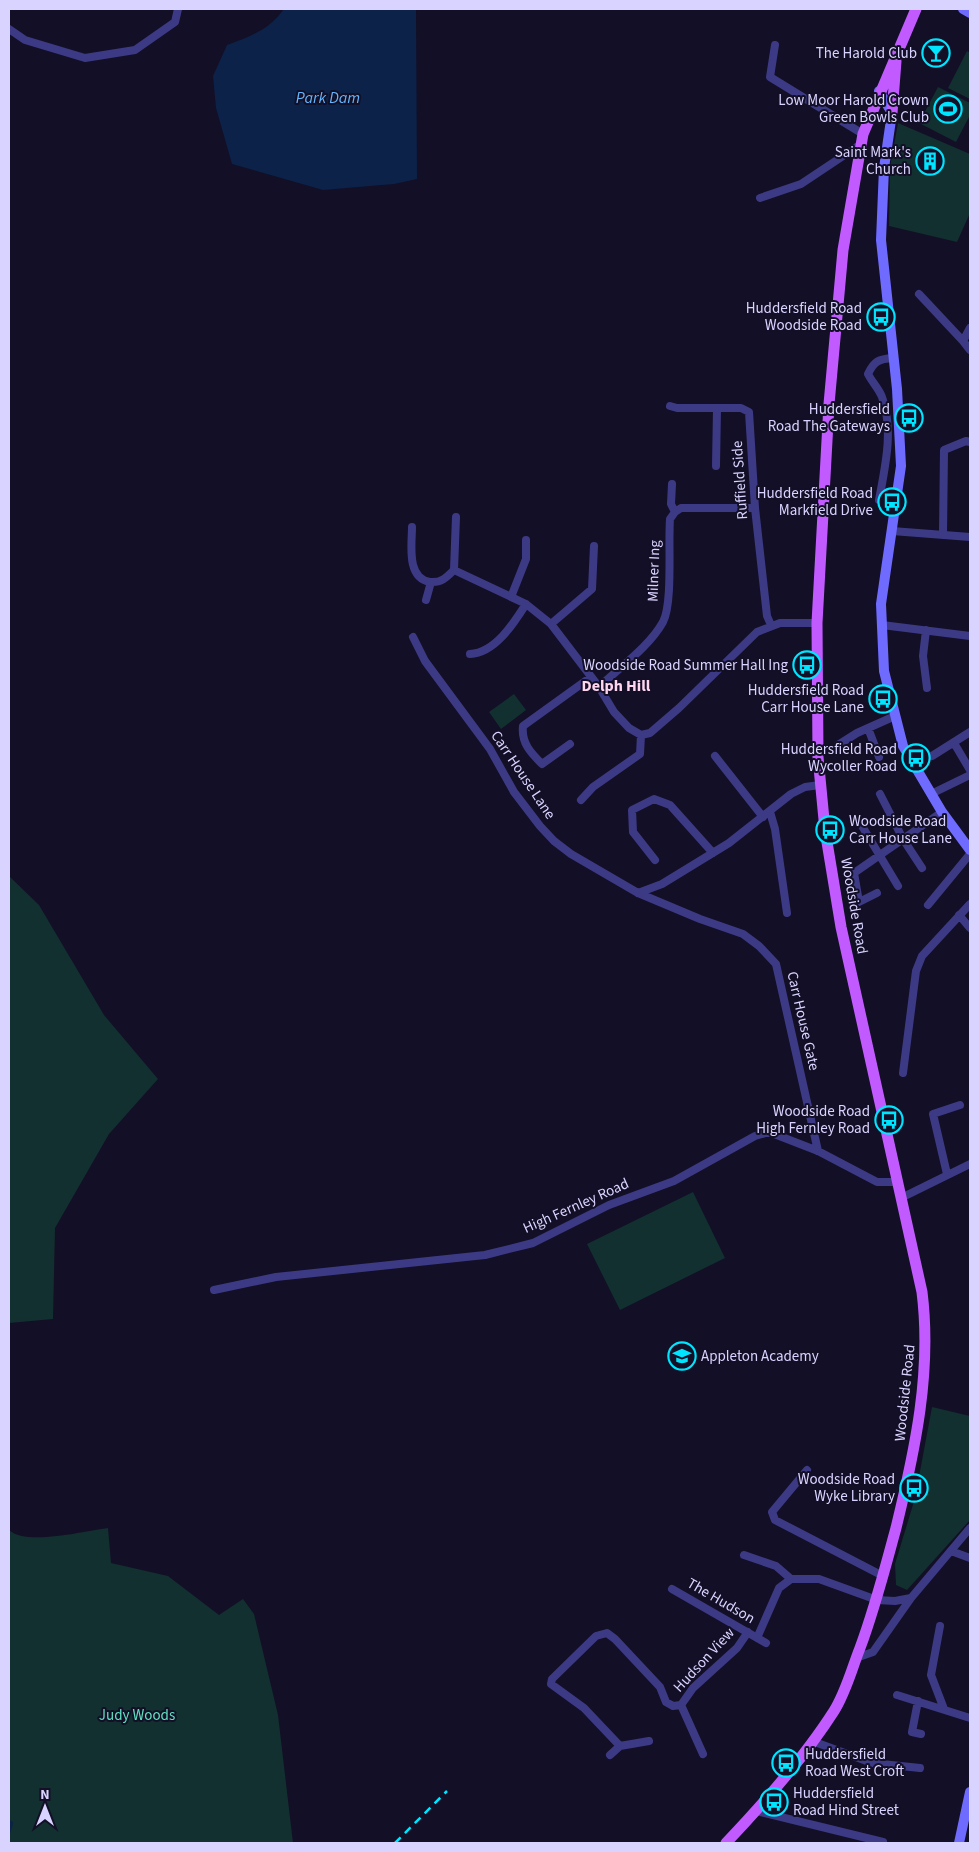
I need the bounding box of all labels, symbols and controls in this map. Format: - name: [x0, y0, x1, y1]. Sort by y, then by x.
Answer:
- bar icon: The Harold Club: [921, 38, 951, 68]
- place label: The Harold Club: [816, 43, 917, 64]
- water label: Park Dam: [296, 87, 360, 109]
- place label: Low Moor Harold Crown Green Bowls Club: [778, 90, 929, 128]
- sports icon: Low Moor Harold Crown Green Bowls Club: [933, 94, 963, 124]
- place label: Saint Mark's Church: [835, 142, 911, 180]
- building icon: Saint Mark's Church: [915, 146, 945, 176]
- place label: Huddersfield Road Woodside Road: [746, 298, 862, 336]
- bus stop icon: Huddersfield Road Woodside Road: [866, 302, 896, 332]
- place label: Huddersfield Road The Gateways: [768, 399, 890, 437]
- bus stop icon: Huddersfield Road The Gateways: [894, 403, 924, 433]
- street label: Ruffield Side: [727, 440, 753, 520]
- place label: Huddersfield Road Markfield Drive: [757, 483, 873, 521]
- bus stop icon: Huddersfield Road Markfield Drive: [877, 487, 907, 517]
- street label: Milner Ing: [642, 539, 666, 602]
- bus stop icon: Woodside Road Summer Hall Ing: [792, 650, 822, 680]
- place label: Woodside Road Summer Hall Ing: [583, 655, 788, 676]
- district label: Delph Hill: [582, 675, 651, 697]
- place label: Huddersfield Road Carr House Lane: [748, 680, 864, 718]
- bus stop icon: Huddersfield Road Carr House Lane: [868, 684, 898, 714]
- street label: Carr House Lane: [486, 727, 560, 823]
- place label: Huddersfield Road Wycoller Road: [781, 739, 897, 777]
- bus stop icon: Huddersfield Road Wycoller Road: [901, 743, 931, 773]
- place label: Woodside Road Carr House Lane: [849, 811, 952, 849]
- bus stop icon: Woodside Road Carr House Lane: [815, 815, 845, 845]
- street label: Woodside Road: [835, 856, 873, 956]
- street label: Carr House Gate: [781, 969, 825, 1073]
- place label: Woodside Road High Fernley Road: [756, 1101, 870, 1139]
- bus stop icon: Woodside Road High Fernley Road: [874, 1105, 904, 1135]
- street label: High Fernley Road: [520, 1173, 632, 1239]
- school or university icon: Appleton Academy: [667, 1341, 697, 1371]
- street label: Woodside Road: [889, 1344, 921, 1442]
- place label: Appleton Academy: [701, 1346, 819, 1367]
- place label: Woodside Road Wyke Library: [798, 1469, 895, 1507]
- bus stop icon: Woodside Road Wyke Library: [899, 1473, 929, 1503]
- street label: The Hudson: [683, 1573, 759, 1629]
- street label: Hudson View: [668, 1623, 740, 1697]
- park label: Judy Woods: [99, 1705, 175, 1726]
- place label: Huddersfield Road West Croft: [805, 1744, 904, 1782]
- bus stop icon: Huddersfield Road West Croft: [771, 1748, 801, 1778]
- north arrow: [20, 1782, 70, 1832]
- place label: Huddersfield Road Hind Street: [793, 1783, 899, 1821]
- text: N: [40, 1785, 50, 1805]
- bus stop icon: Huddersfield Road Hind Street: [759, 1787, 789, 1817]

